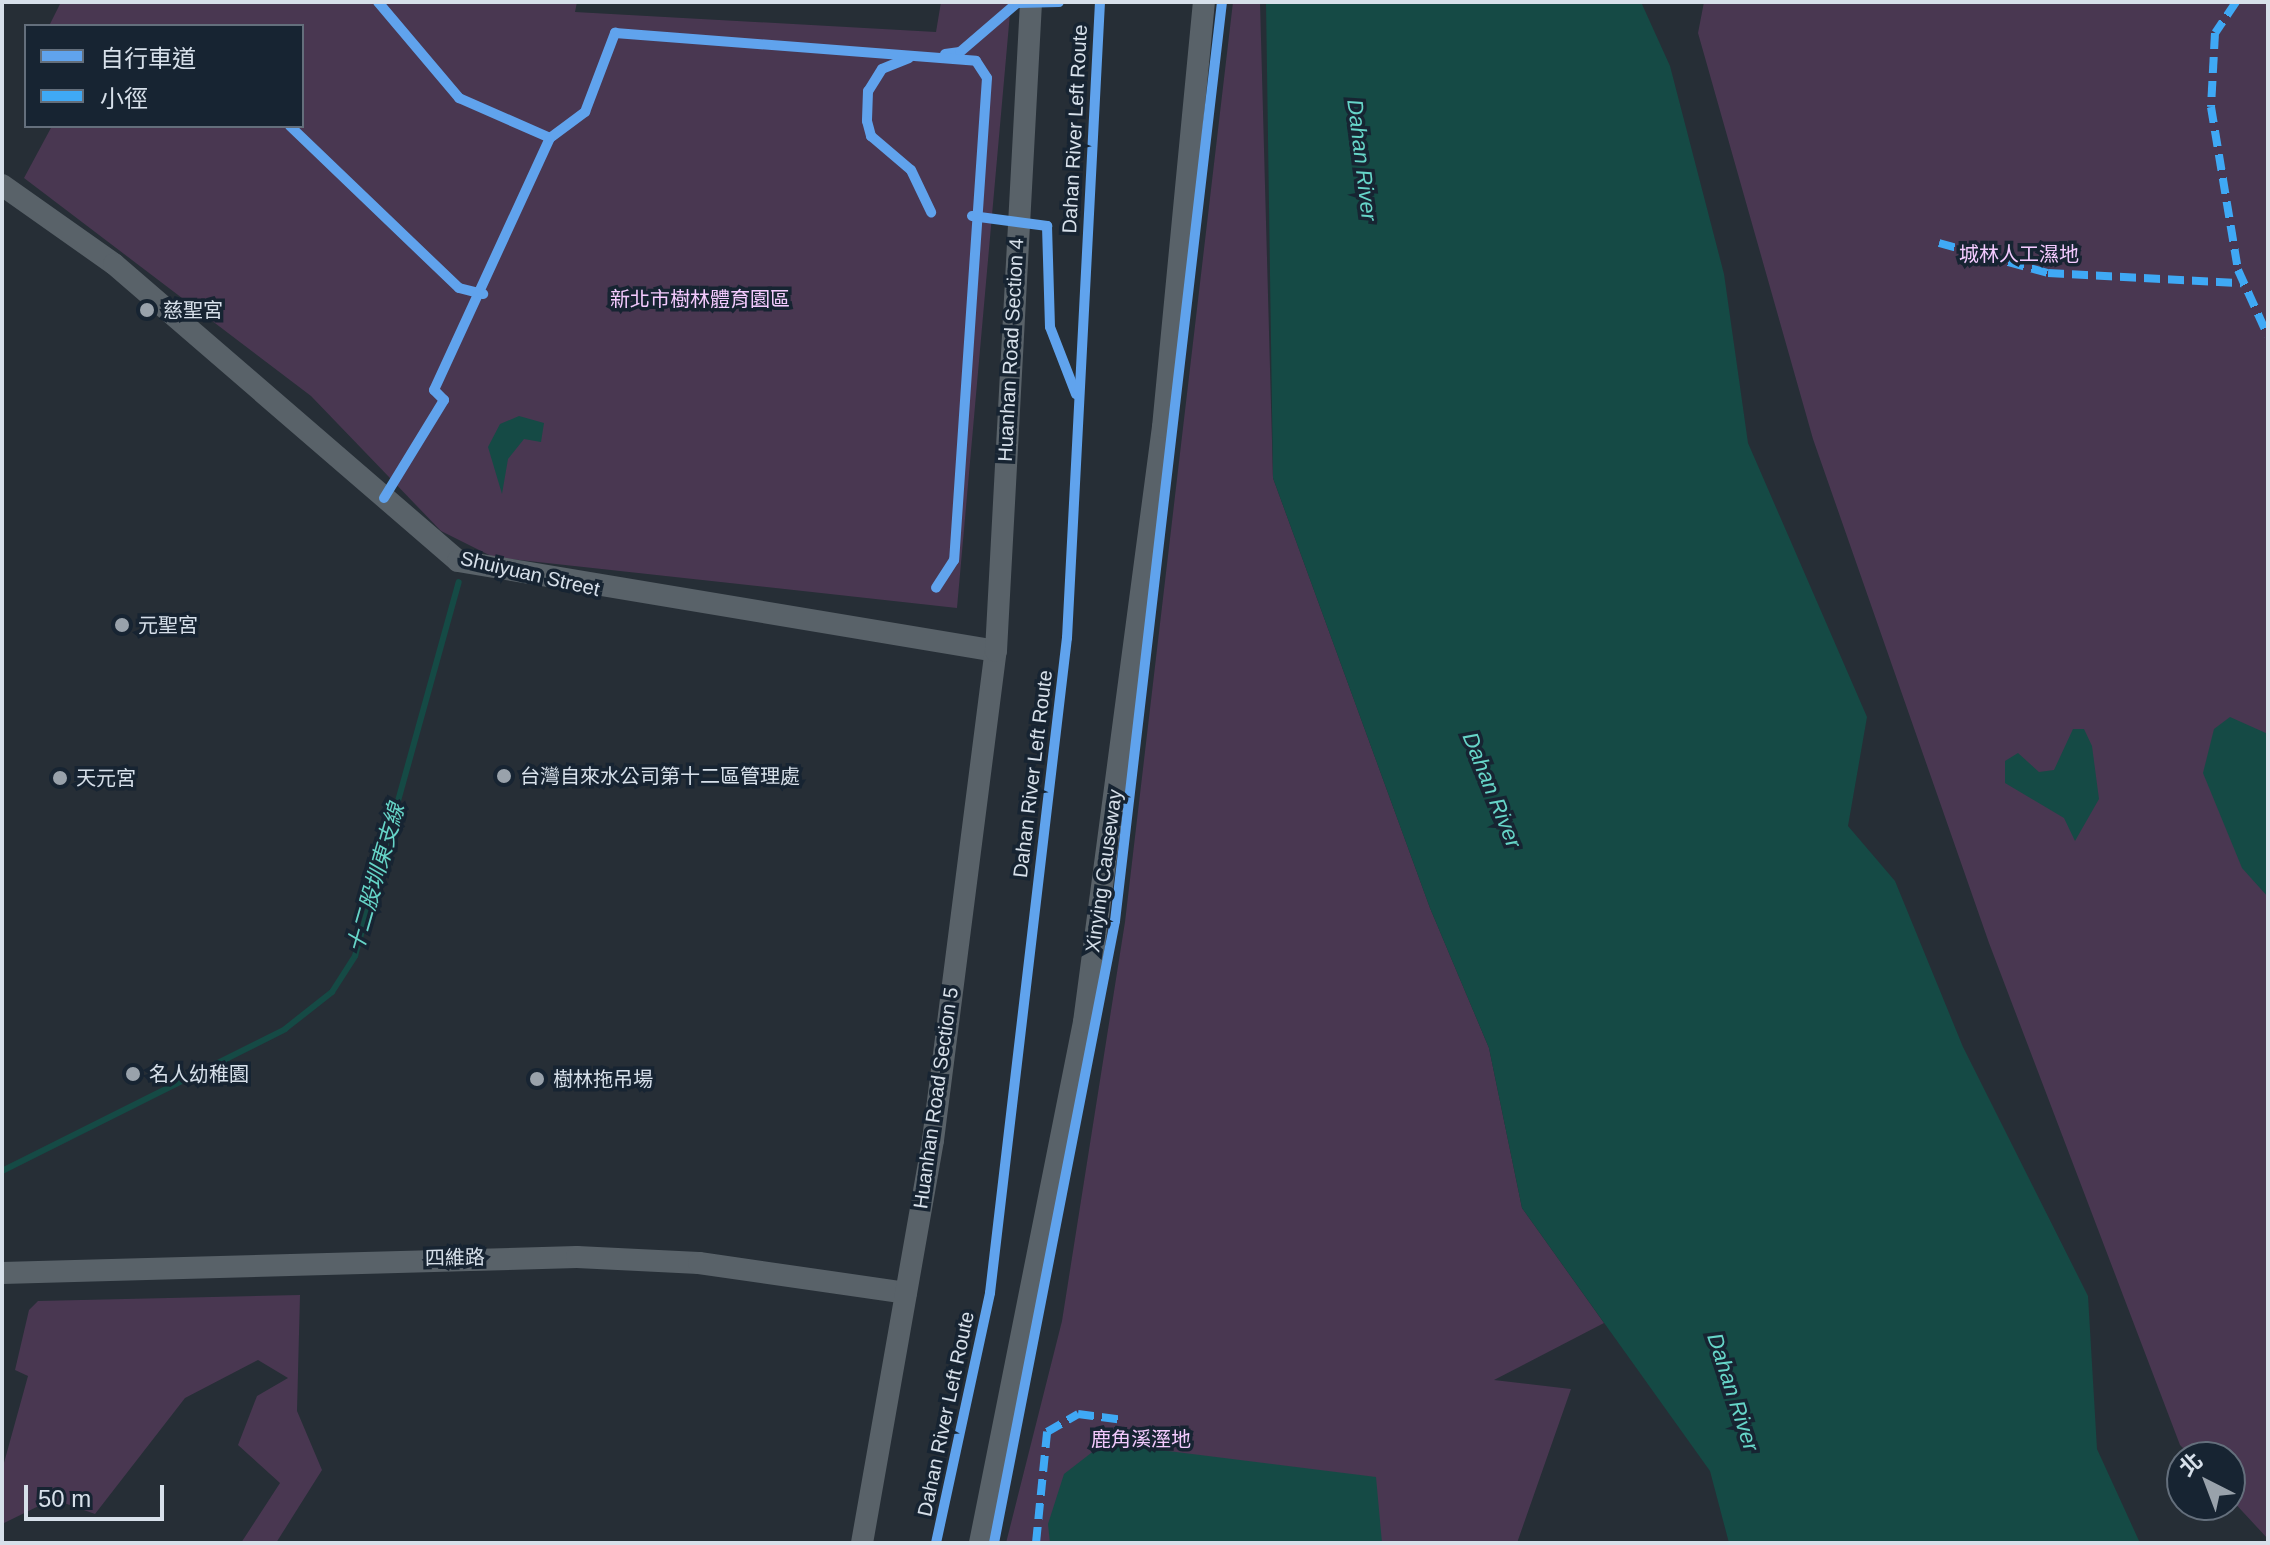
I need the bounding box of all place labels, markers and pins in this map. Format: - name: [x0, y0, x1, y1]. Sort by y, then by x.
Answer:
- place label: 慈聖宮: [163, 298, 223, 322]
- marker: 慈聖宮: [138, 301, 156, 319]
- place label: 元聖宮: [138, 613, 198, 637]
- marker: 元聖宮: [113, 616, 131, 634]
- place label: 台灣自來水公司第十二區管理處: [520, 764, 800, 788]
- place label: 天元宮: [76, 766, 136, 790]
- marker: 台灣自來水公司第十二區管理處: [495, 767, 513, 785]
- marker: 天元宮: [51, 769, 69, 787]
- place label: 名人幼稚園: [149, 1062, 249, 1086]
- marker: 名人幼稚園: [124, 1065, 142, 1083]
- place label: 樹林拖吊場: [553, 1067, 653, 1091]
- marker: 樹林拖吊場: [528, 1070, 546, 1088]

